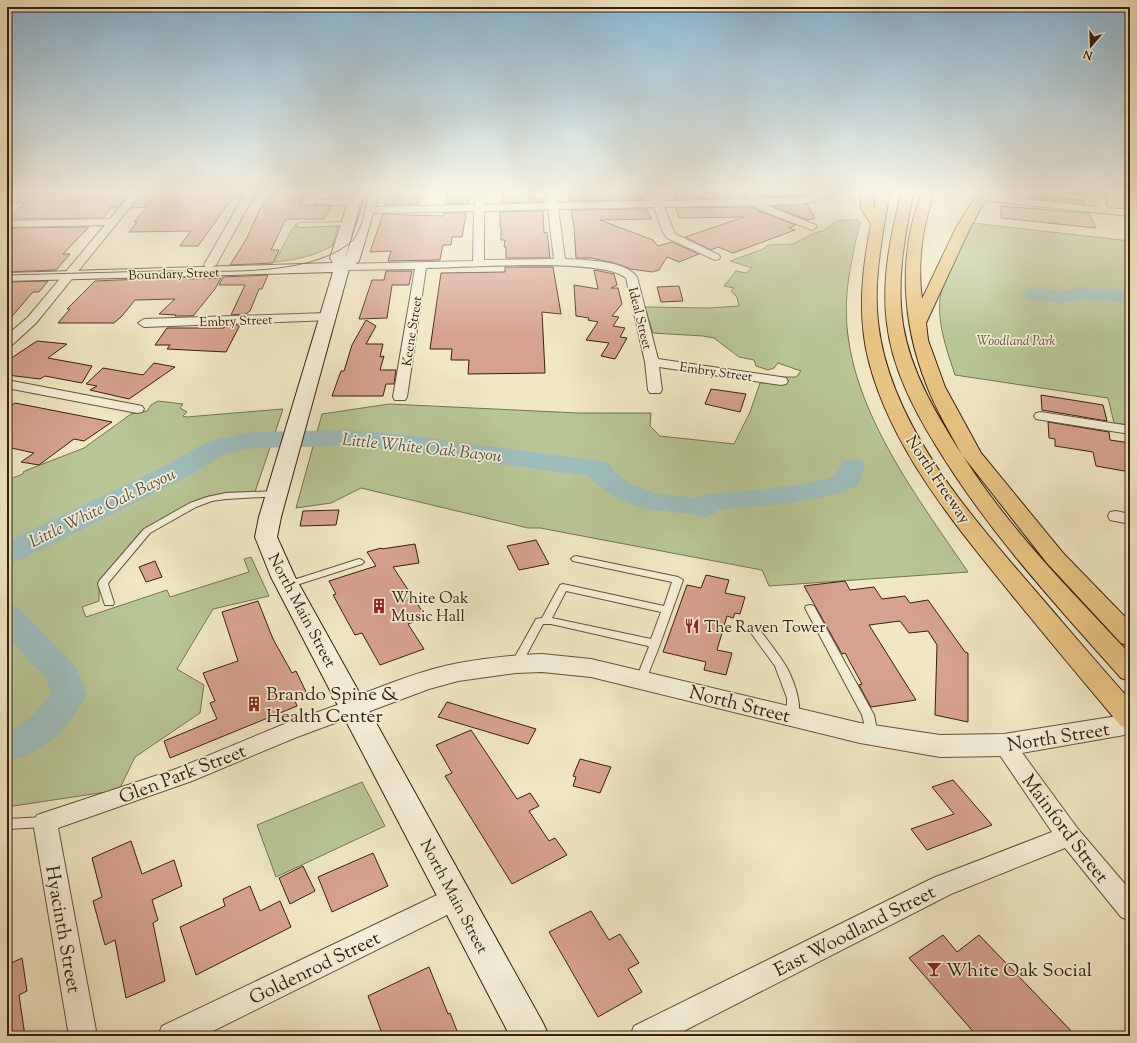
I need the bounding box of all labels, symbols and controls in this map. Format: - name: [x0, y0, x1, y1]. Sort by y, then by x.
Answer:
- north arrow: [1071, 26, 1111, 66]
- text: N: [1081, 45, 1096, 64]
- street label: Boundary Street: [128, 264, 220, 286]
- street label: Ideal Street: [623, 285, 656, 352]
- street label: Keene Street: [399, 294, 427, 368]
- street label: Embry Street: [199, 312, 274, 332]
- park label: Woodland Park: [977, 333, 1055, 351]
- street label: Embry Street: [678, 359, 754, 387]
- water label: Little White Oak Bayou: [341, 429, 503, 469]
- street label: North Freeway: [899, 432, 975, 529]
- water label: Little White Oak Bayou: [26, 463, 180, 555]
- street label: North Main Street: [261, 550, 341, 673]
- place label: White Oak Music Hall: [391, 588, 469, 629]
- building icon: White Oak Music Hall: [370, 597, 388, 615]
- restaurant icon: The Raven Tower: [683, 617, 701, 635]
- place label: The Raven Tower: [704, 617, 825, 640]
- street label: North Street: [686, 680, 793, 731]
- place label: Brando Spine & Health Center: [266, 682, 399, 731]
- building icon: Brando Spine & Health Center: [245, 695, 263, 713]
- street label: North Street: [1005, 717, 1112, 760]
- street label: Glen Park Street: [115, 739, 251, 812]
- street label: Mainford Street: [1014, 769, 1114, 890]
- street label: North Main Street: [413, 836, 493, 959]
- street label: Hyacinth Street: [37, 864, 86, 996]
- street label: East Woodland Street: [770, 880, 941, 985]
- street label: Goldenrod Street: [245, 926, 386, 1013]
- place label: White Oak Social: [946, 958, 1092, 985]
- bar icon: White Oak Social: [925, 960, 943, 978]

